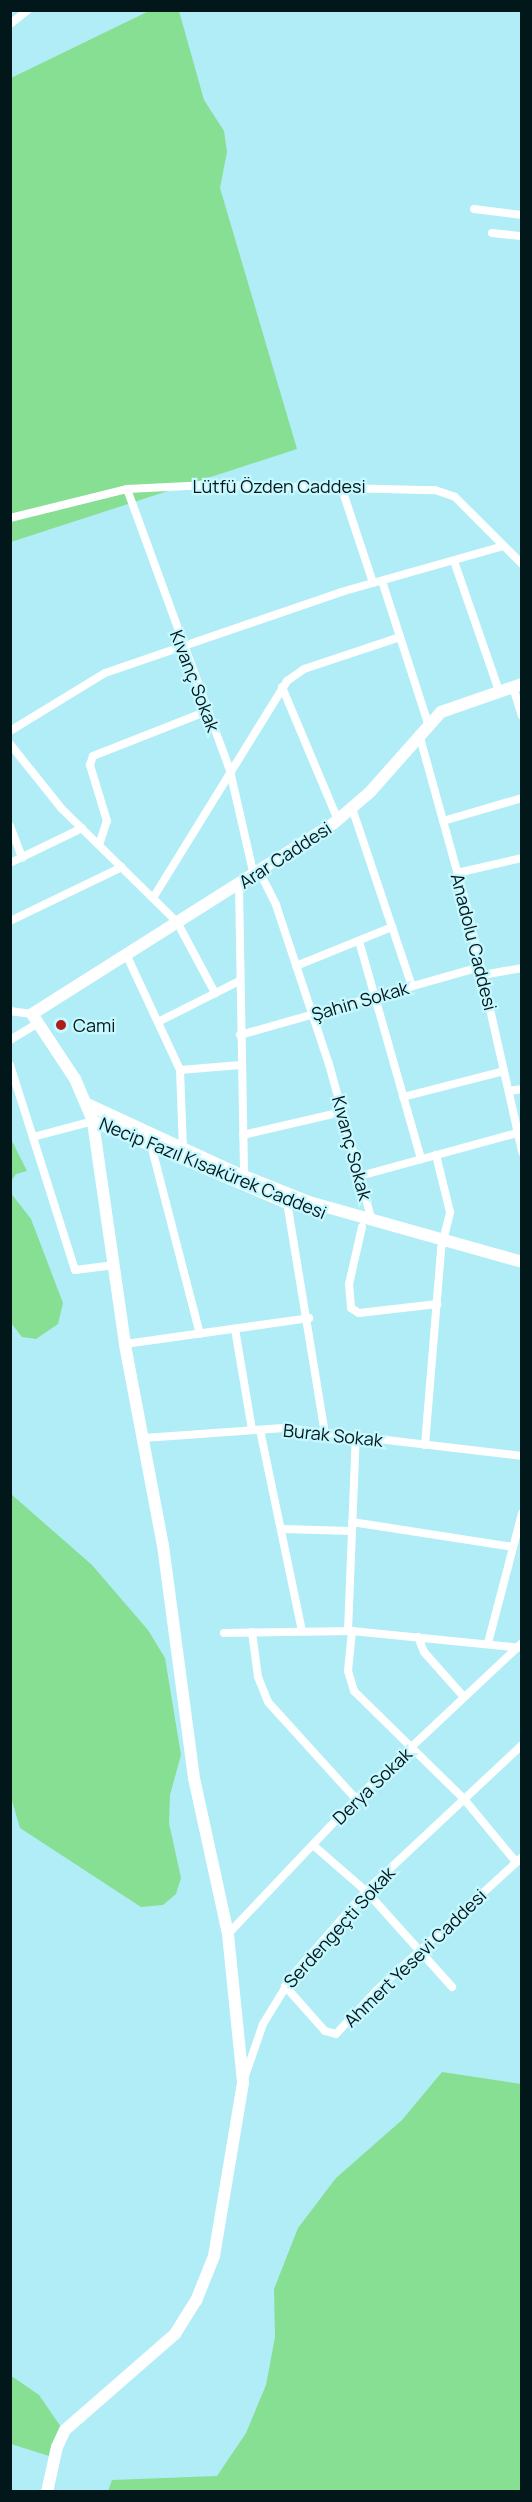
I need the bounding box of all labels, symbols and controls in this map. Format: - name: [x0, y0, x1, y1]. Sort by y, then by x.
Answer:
- street label: Lütfü Özden Caddesi: [192, 475, 366, 497]
- street label: Kıvanç Sokak: [166, 627, 224, 735]
- street label: Arar Caddesi: [235, 817, 335, 893]
- street label: Anadolu Caddesi: [447, 871, 501, 1013]
- street label: Şahin Sokak: [309, 977, 411, 1025]
- place label: Cami: [73, 1014, 115, 1036]
- marker: Cami: [54, 1018, 68, 1032]
- street label: Kıvanç Sokak: [328, 1093, 376, 1203]
- street label: Necip Fazıl Kısakürek Caddesi: [96, 1112, 330, 1224]
- street label: Burak Sokak: [282, 1419, 384, 1451]
- street label: Derya Sokak: [328, 1743, 416, 1829]
- street label: Serdengeçti Sokak: [279, 1862, 399, 1992]
- street label: Ahmert Yesevi Caddesi: [339, 1885, 491, 2031]

